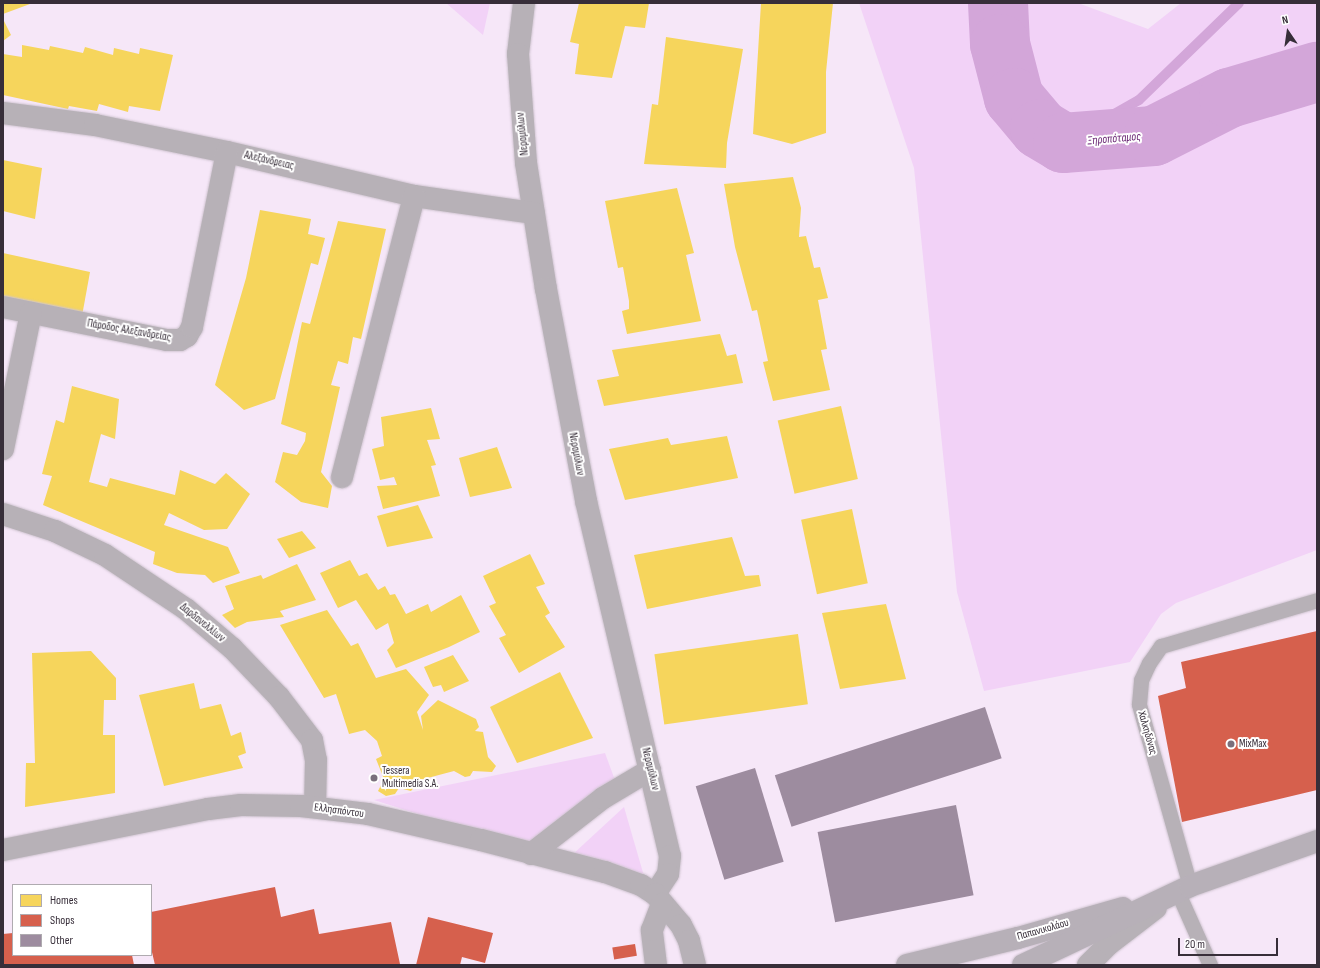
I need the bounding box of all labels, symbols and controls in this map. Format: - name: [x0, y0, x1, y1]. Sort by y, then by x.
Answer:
- north arrow: [1268, 12, 1308, 52]
- text: N: [1281, 13, 1290, 27]
- street label: Νερομύλων: [514, 112, 532, 156]
- water label: Ξηροπόταμος: [1087, 129, 1141, 149]
- street label: Αλεξάνδρειας: [243, 149, 295, 173]
- street label: Πάροδος Αλεξανδρείας: [86, 317, 172, 345]
- street label: Νερομύλων: [565, 432, 587, 476]
- street label: Δαρδανελλίων: [177, 601, 227, 645]
- street label: Χαλκηδόνας: [1134, 710, 1160, 756]
- place label: MixMax: [1239, 737, 1267, 751]
- marker: MixMax: [1226, 739, 1236, 749]
- street label: Νερομύλων: [638, 746, 662, 792]
- place label: Tessera Multimedia S.A.: [382, 765, 438, 791]
- marker: Tessera Multimedia S.A.: [369, 773, 379, 783]
- street label: Ελλησπόντου: [313, 801, 365, 821]
- legend: [12, 884, 152, 956]
- text: Homes: [50, 893, 78, 908]
- text: Shops: [50, 913, 75, 928]
- street label: Παπανικολάου: [1016, 916, 1070, 944]
- scale bar: [1180, 930, 1280, 956]
- text: Other: [50, 933, 73, 948]
- text: 20 m: [1185, 937, 1205, 952]

